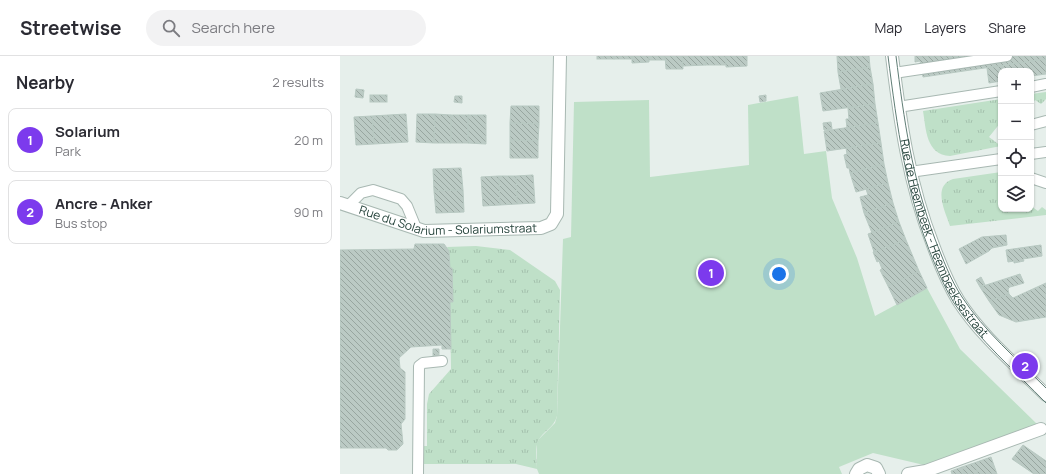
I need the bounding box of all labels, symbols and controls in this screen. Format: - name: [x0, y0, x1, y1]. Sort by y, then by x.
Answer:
- search box: [146, 10, 426, 46]
- text: Streetwise: [20, 15, 122, 41]
- icon: search: [160, 17, 182, 39]
- text: Search here: [192, 17, 275, 38]
- text: Map: [874, 18, 902, 37]
- text: Layers: [924, 18, 966, 37]
- text: Share: [988, 18, 1026, 37]
- map controls: [998, 68, 1034, 212]
- button: +: [998, 68, 1034, 104]
- text: Nearby: [16, 71, 74, 94]
- text: 2 results: [272, 73, 324, 91]
- button: −: [998, 104, 1034, 140]
- text: Solarium: [55, 121, 120, 142]
- text: 1: [27, 131, 33, 149]
- text: 20 m: [294, 131, 323, 149]
- street label: Rue de Heembeek - Heembeeksestraat: [896, 138, 993, 341]
- button: locate: [998, 140, 1034, 176]
- text: Park: [55, 142, 81, 160]
- button: layers: [998, 176, 1034, 212]
- text: Ancre - Anker: [55, 193, 153, 214]
- street label: Rue du Solarium - Solariumstraat: [357, 201, 537, 239]
- text: 2: [26, 203, 34, 221]
- text: 90 m: [293, 203, 323, 221]
- text: Bus stop: [55, 214, 107, 232]
- pin: 1: [698, 258, 724, 288]
- your location: [769, 264, 789, 284]
- pin: 2: [1012, 351, 1038, 381]

